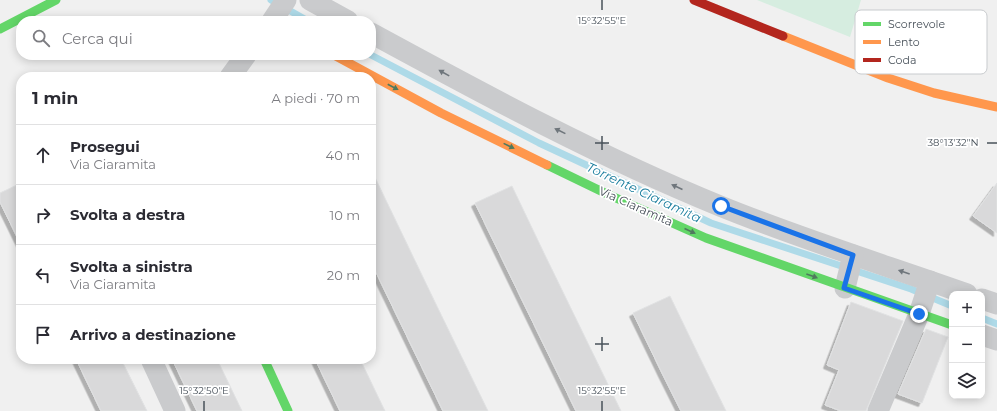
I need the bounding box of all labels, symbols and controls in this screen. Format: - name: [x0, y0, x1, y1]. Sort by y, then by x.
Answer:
- legend: [855, 10, 987, 74]
- text: 15°32'55"E: [578, 14, 627, 27]
- search box: [16, 16, 376, 60]
- text: Scorrevole: [888, 17, 946, 31]
- icon: search: [30, 27, 52, 49]
- text: Cerca qui: [62, 29, 133, 48]
- text: Lento: [888, 35, 920, 49]
- text: Coda: [888, 53, 916, 67]
- one-way arrow: [438, 70, 450, 76]
- one-way arrow: [387, 83, 399, 90]
- text: 1 min: [32, 88, 78, 108]
- text: A piedi · 70 m: [272, 90, 360, 106]
- one-way arrow: [554, 128, 566, 134]
- text: 38°13'32"N: [927, 136, 979, 149]
- text: Prosegui: [70, 137, 140, 156]
- one-way arrow: [503, 143, 515, 149]
- icon: ahead: [32, 144, 54, 166]
- text: 40 m: [326, 147, 360, 163]
- text: Via Ciaramita: [70, 156, 156, 172]
- water label: Torrente Ciaramita: [584, 158, 704, 226]
- street label: Via Ciaramita: [597, 183, 675, 229]
- one-way arrow: [672, 184, 683, 190]
- route start: [712, 197, 730, 215]
- icon: right: [32, 204, 54, 226]
- text: Svolta a destra: [70, 205, 185, 224]
- text: 10 m: [330, 207, 360, 223]
- one-way arrow: [684, 228, 696, 234]
- text: Svolta a sinistra: [70, 257, 193, 276]
- icon: left: [32, 264, 54, 286]
- text: 20 m: [327, 267, 360, 283]
- one-way arrow: [897, 269, 909, 275]
- one-way arrow: [806, 274, 818, 280]
- text: Via Ciaramita: [70, 276, 156, 292]
- map controls: [949, 291, 985, 399]
- button: +: [949, 291, 985, 327]
- route end: [910, 305, 928, 323]
- icon: arrive: [32, 324, 54, 346]
- text: Arrivo a destinazione: [70, 325, 236, 344]
- button: −: [949, 327, 985, 363]
- button: layers: [949, 363, 985, 399]
- text: 15°32'50"E: [179, 384, 229, 397]
- text: 15°32'55"E: [578, 384, 627, 397]

